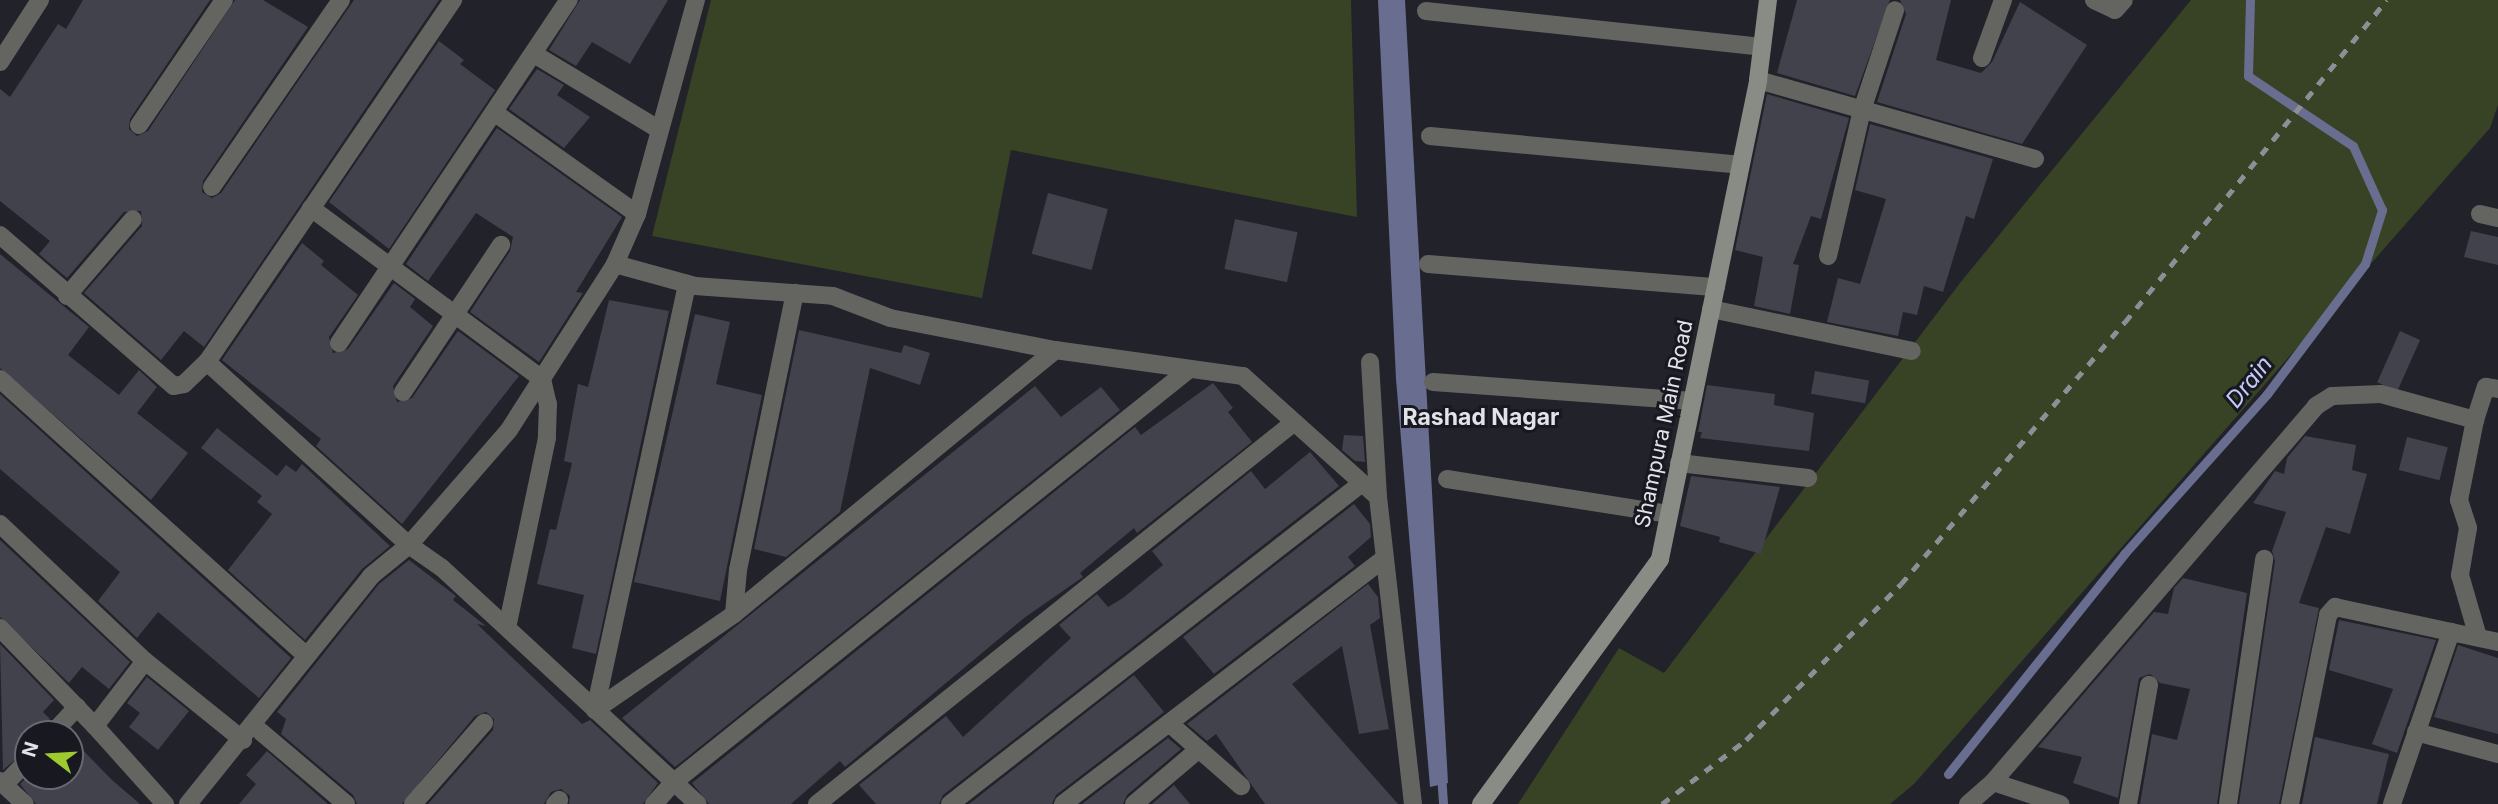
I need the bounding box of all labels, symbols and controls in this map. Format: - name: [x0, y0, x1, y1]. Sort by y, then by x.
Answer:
- street label: Shampura Main Road: [1630, 318, 1698, 530]
- water label: Drain: [2220, 351, 2278, 413]
- district label: Rashad Nagar: [1403, 403, 1559, 431]
- north arrow: [14, 720, 84, 790]
- text: N: [17, 739, 43, 760]

